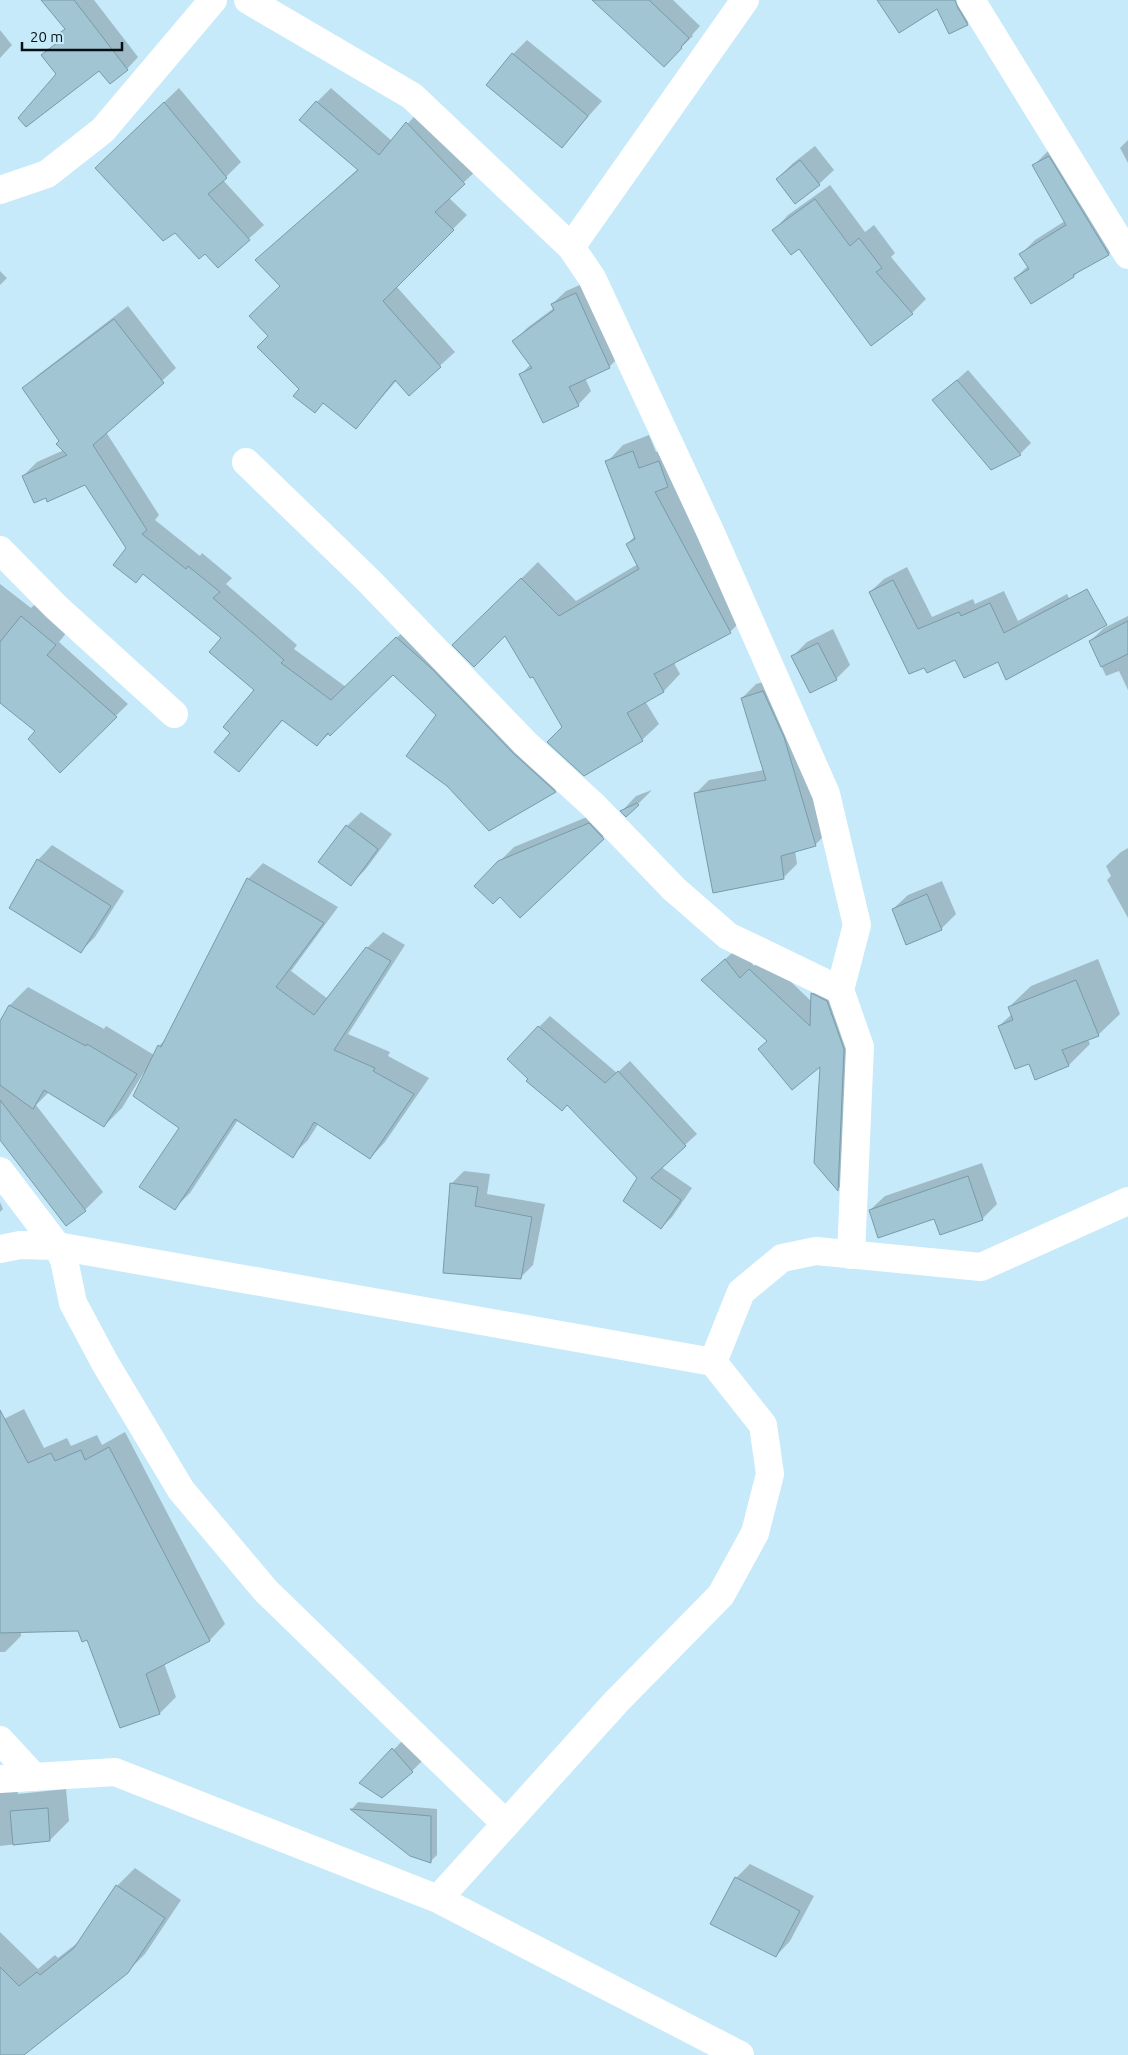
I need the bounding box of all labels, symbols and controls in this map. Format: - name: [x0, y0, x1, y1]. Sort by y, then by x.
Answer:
- scale bar: [22, 20, 122, 52]
- text: 20 m: [30, 28, 63, 45]

